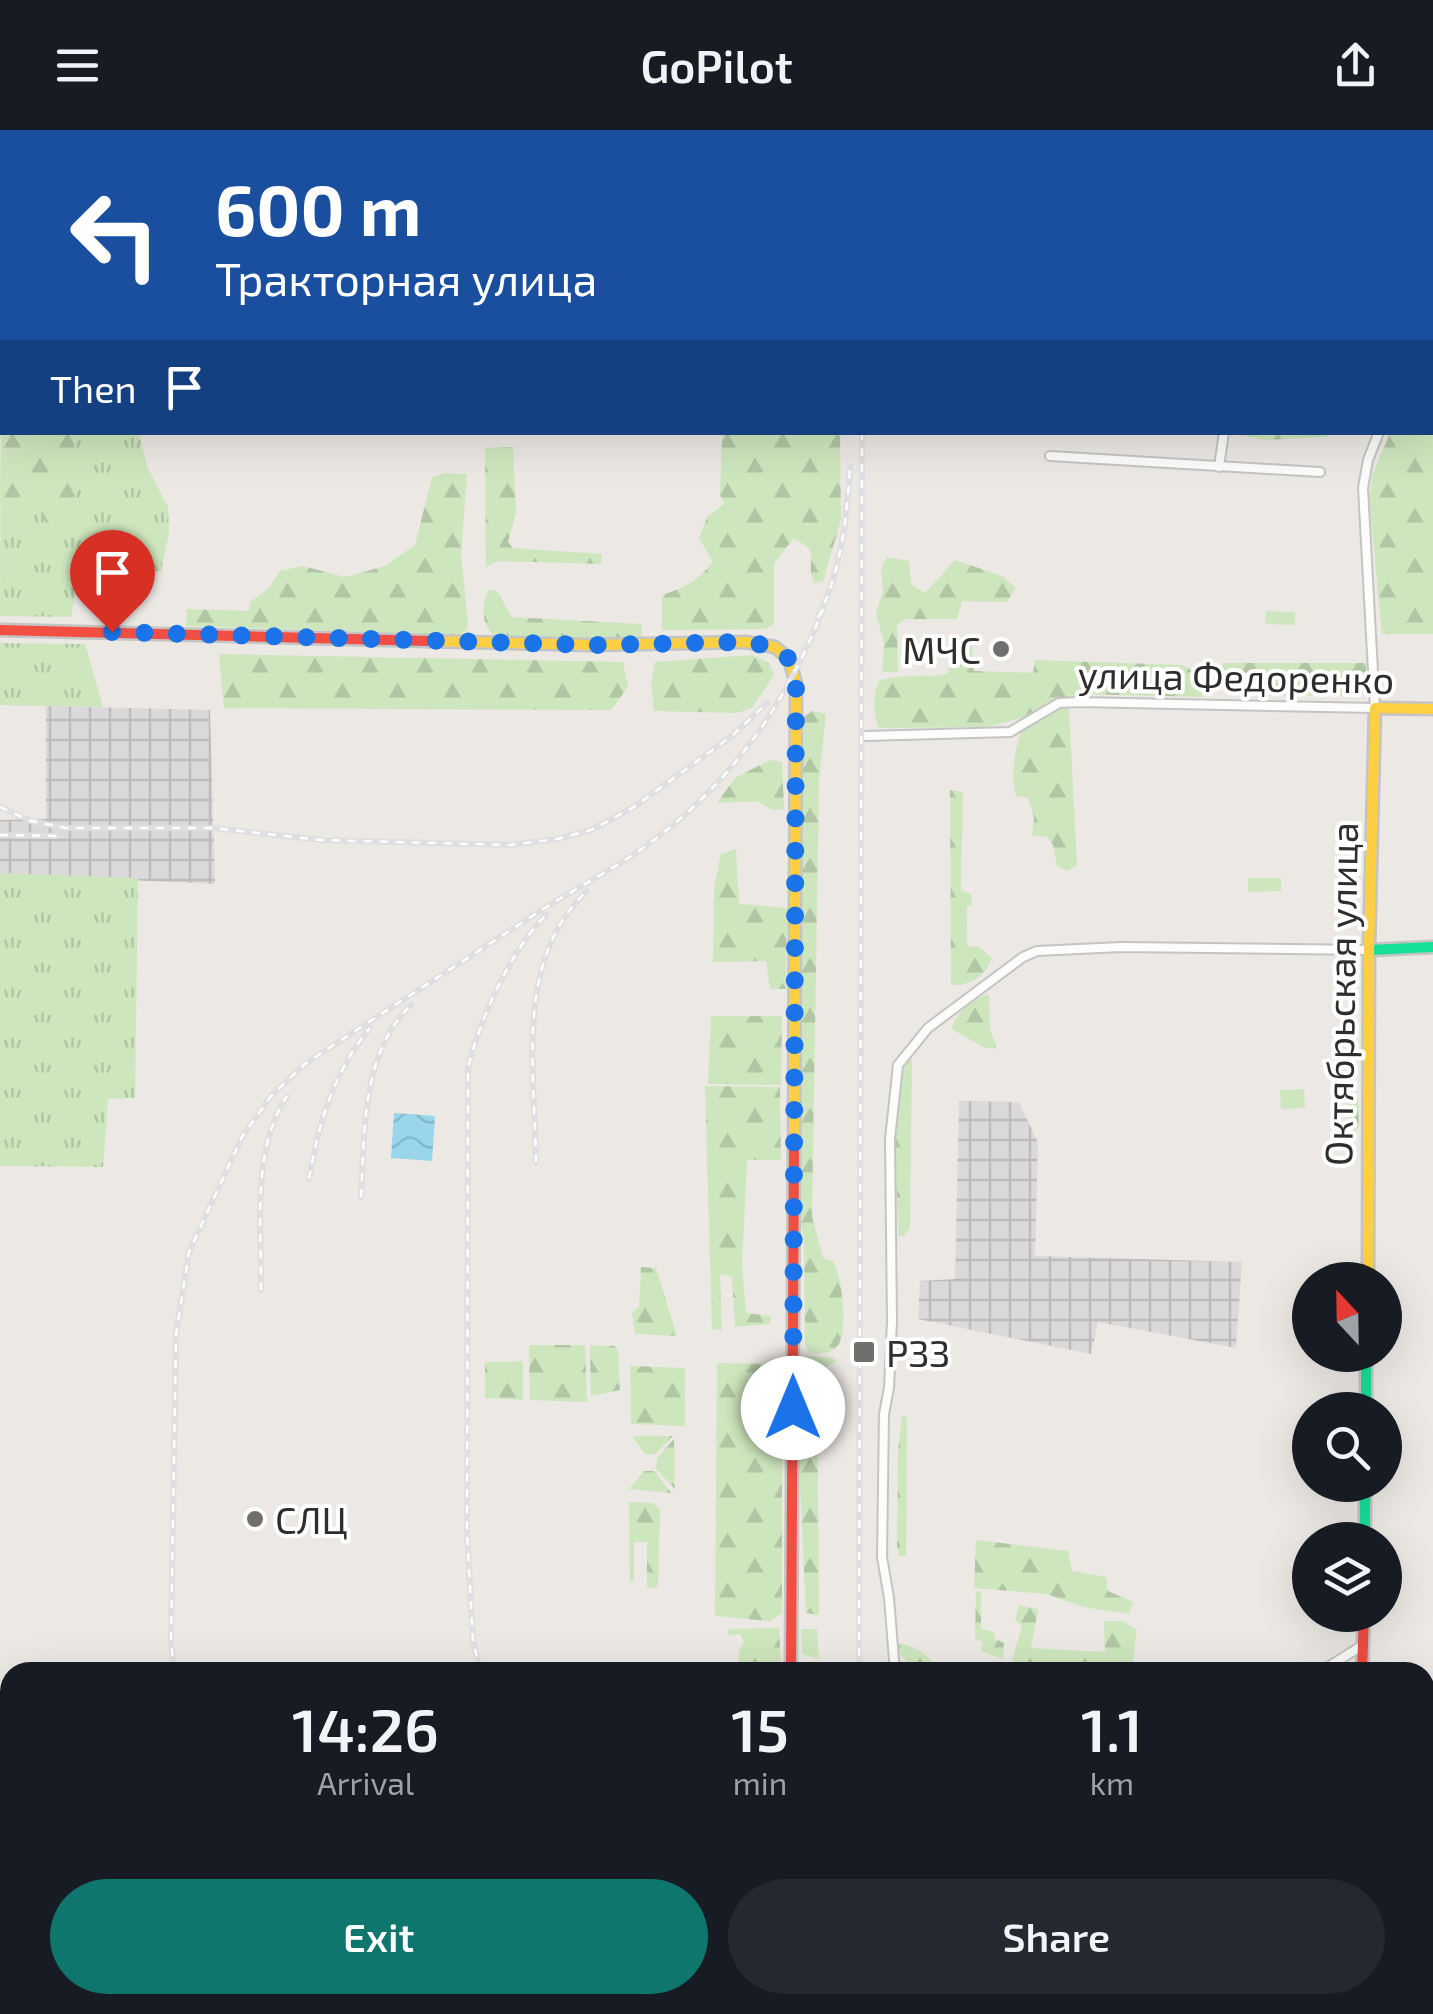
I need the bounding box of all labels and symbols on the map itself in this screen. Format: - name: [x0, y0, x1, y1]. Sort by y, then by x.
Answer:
- pin: [70, 530, 155, 633]
- place label: МЧС: [902, 626, 981, 672]
- marker: МЧС: [990, 638, 1012, 660]
- street label: улица Федоренко: [1077, 650, 1395, 702]
- street label: Октябрьская улица: [1314, 822, 1366, 1166]
- north arrow: [1292, 1262, 1402, 1372]
- place label: РЗЗ: [886, 1329, 950, 1375]
- marker: РЗЗ: [851, 1339, 877, 1365]
- position arrow: [741, 1356, 845, 1460]
- place label: СЛЦ: [275, 1496, 348, 1542]
- marker: СЛЦ: [244, 1508, 266, 1530]

